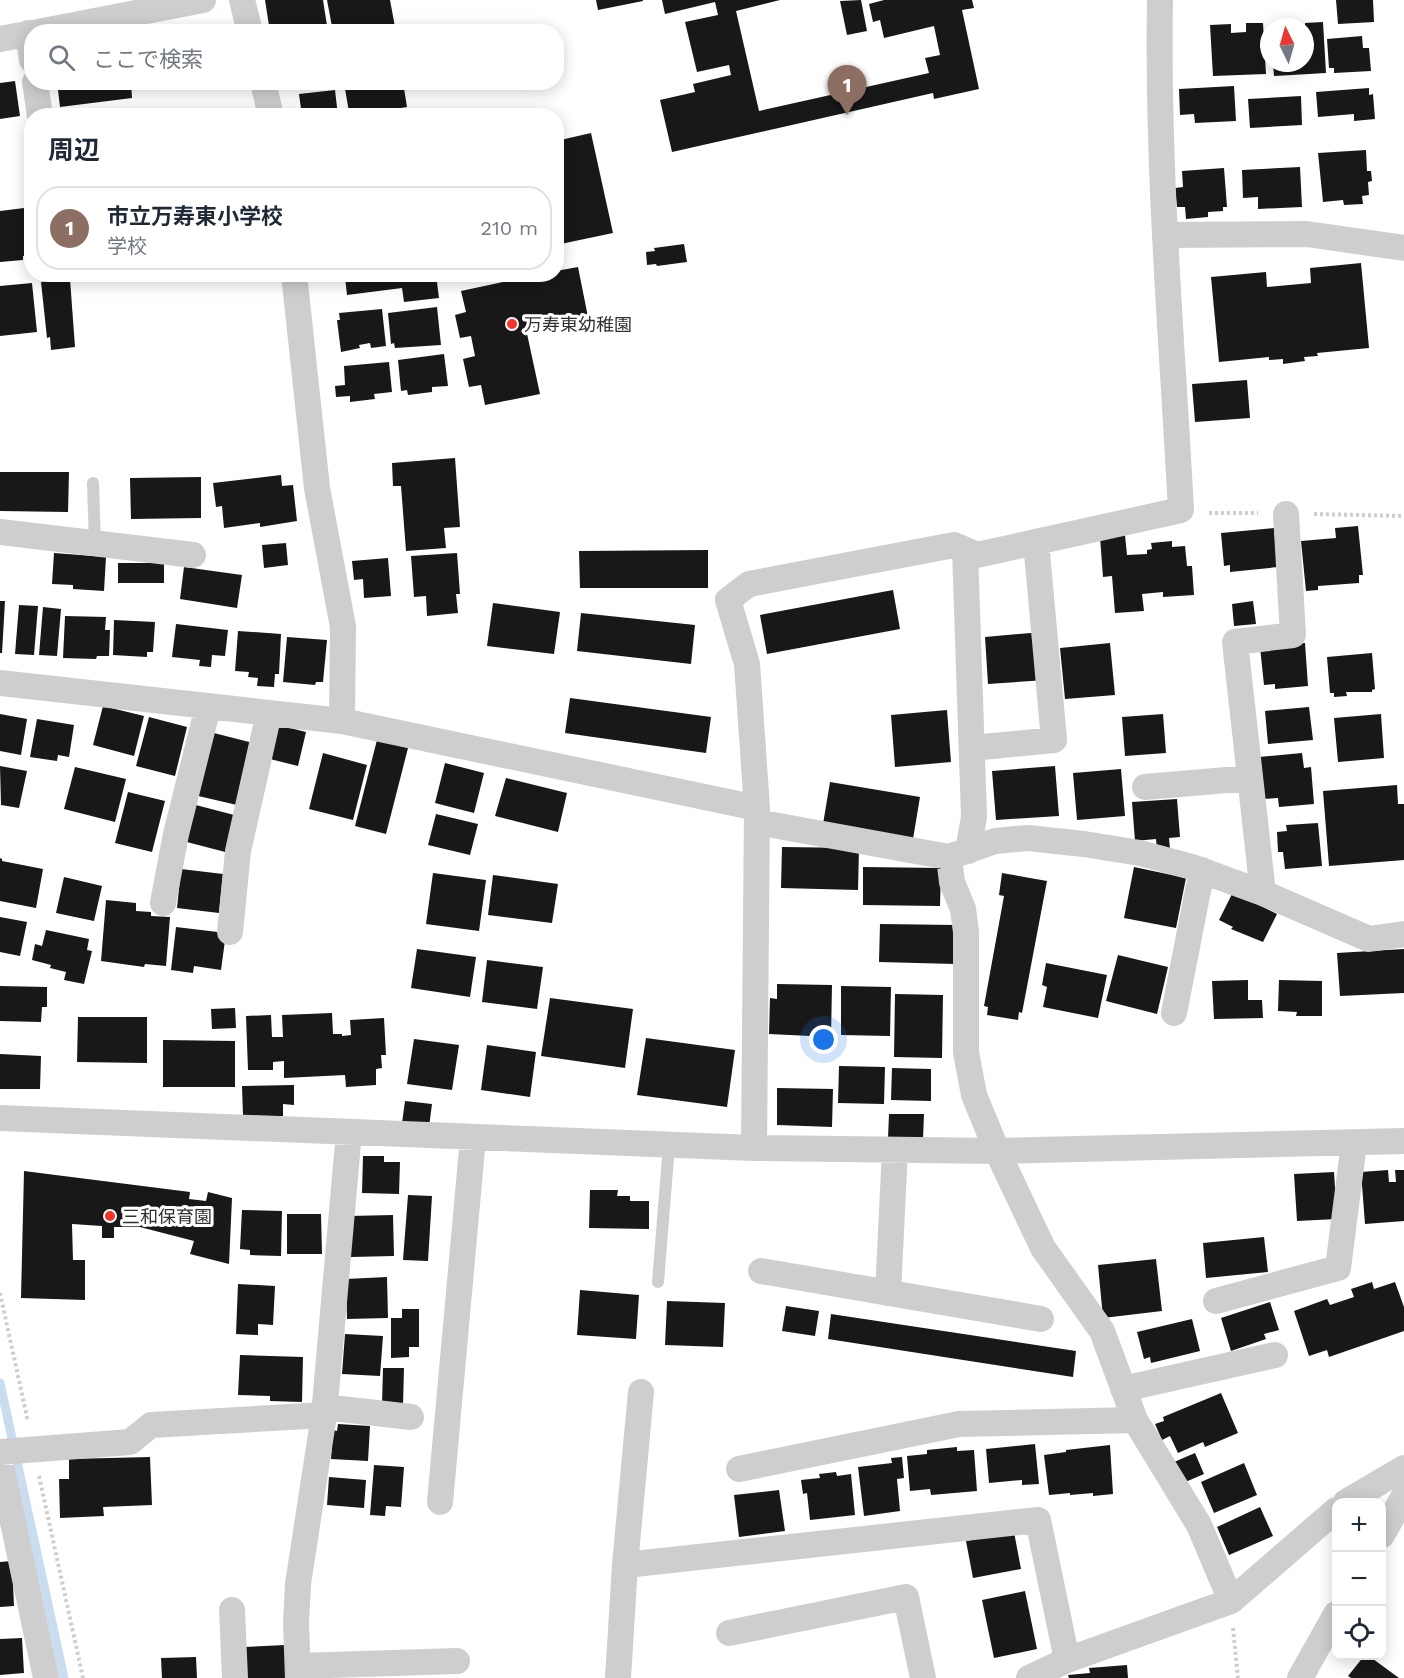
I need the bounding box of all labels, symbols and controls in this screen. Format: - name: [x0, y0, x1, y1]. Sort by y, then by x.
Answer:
- north arrow: [1260, 18, 1314, 72]
- search box: [24, 24, 564, 90]
- icon: search: [45, 41, 78, 74]
- text: ここで検索: [93, 47, 203, 72]
- pin: 1: [828, 66, 866, 115]
- text: 周辺: [48, 135, 100, 165]
- text: 市立万寿東小学校: [107, 204, 283, 229]
- text: 1: [65, 216, 74, 240]
- text: 210 m: [480, 216, 538, 240]
- text: 学校: [107, 234, 147, 258]
- place label: 万寿東幼稚園: [524, 314, 632, 335]
- marker: 万寿東幼稚園: [505, 317, 519, 331]
- your location: [809, 1025, 838, 1054]
- place label: 三和保育園: [122, 1206, 212, 1227]
- marker: 三和保育園: [103, 1209, 117, 1223]
- map controls: [1332, 1498, 1386, 1660]
- button: +: [1332, 1498, 1386, 1552]
- button: −: [1332, 1552, 1386, 1606]
- button: locate: [1332, 1606, 1386, 1660]

